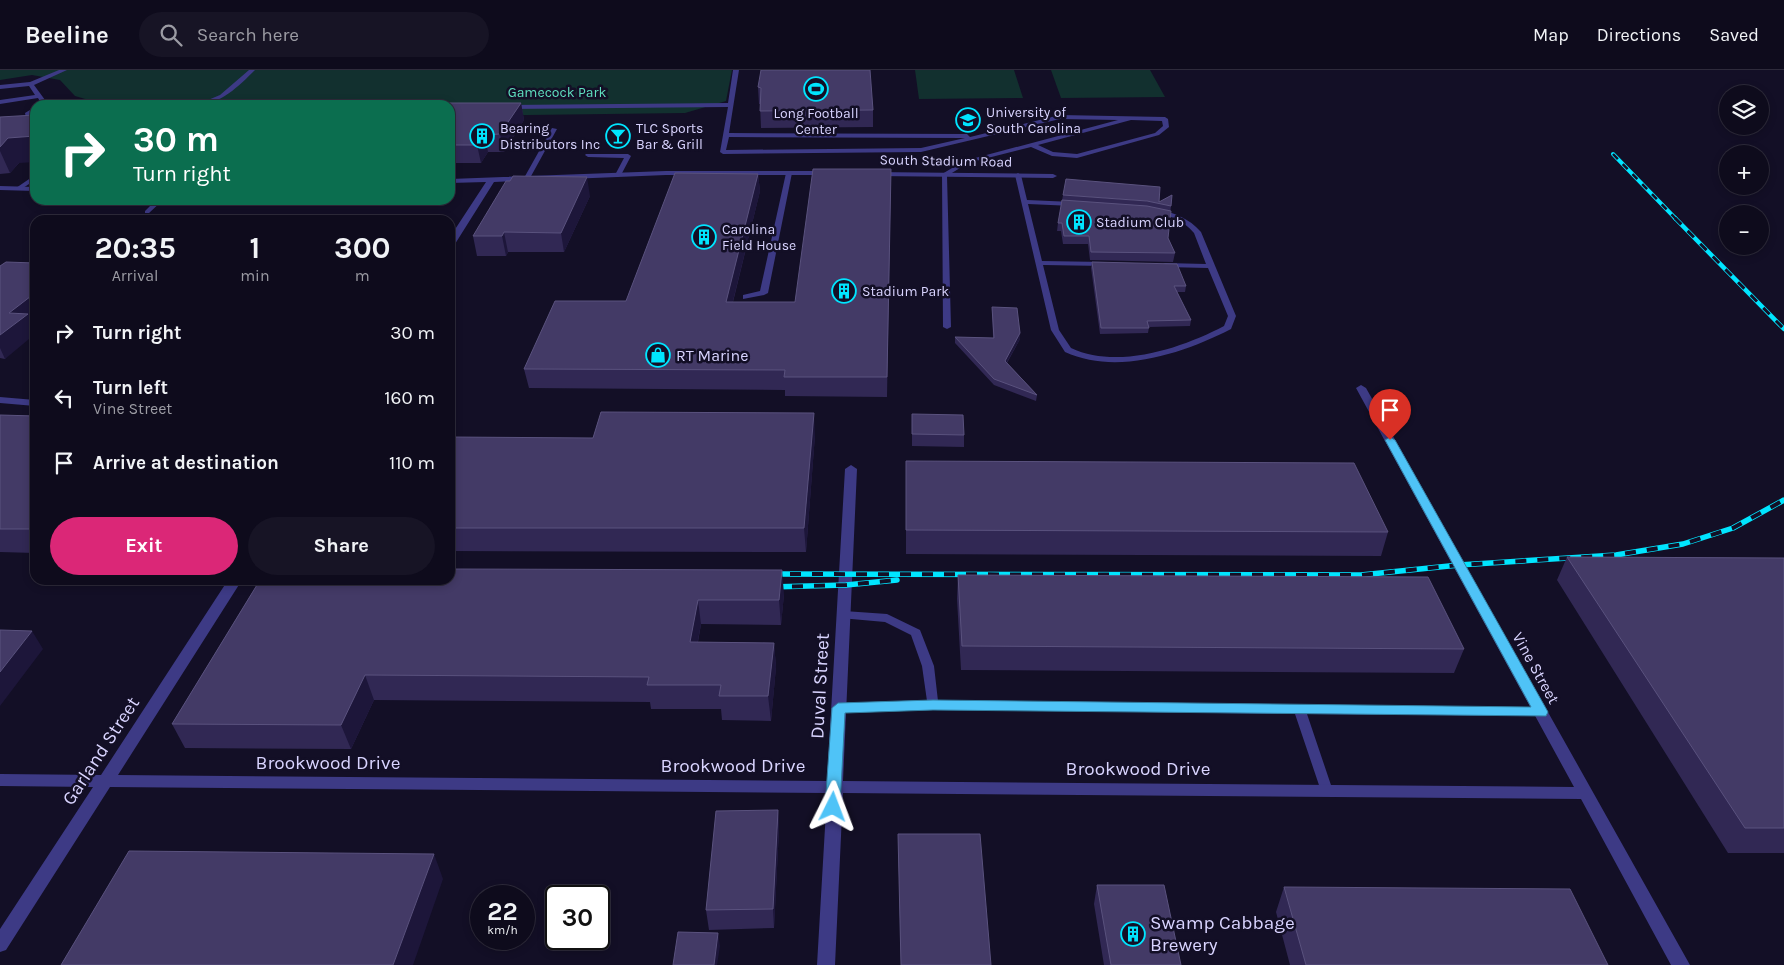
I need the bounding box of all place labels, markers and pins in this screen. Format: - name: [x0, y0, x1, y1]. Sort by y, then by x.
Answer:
- sports icon: Long Football Center: [803, 76, 829, 102]
- place label: University of South Carolina: [986, 104, 1081, 137]
- place label: Long Football Center: [773, 105, 859, 138]
- school or university icon: University of South Carolina: [955, 107, 981, 133]
- place label: Bearing Distributors Inc: [500, 120, 600, 153]
- place label: TLC Sports Bar & Grill: [636, 120, 703, 153]
- building icon: Bearing Distributors Inc: [469, 123, 495, 149]
- bar icon: TLC Sports Bar & Grill: [605, 123, 631, 149]
- building icon: Stadium Club: [1066, 209, 1092, 235]
- place label: Stadium Club: [1096, 214, 1184, 231]
- place label: Carolina Field House: [722, 221, 796, 254]
- building icon: Carolina Field House: [691, 224, 717, 250]
- building icon: Stadium Park: [831, 278, 857, 304]
- place label: Stadium Park: [862, 283, 949, 300]
- shop icon: RT Marine: [645, 342, 671, 368]
- place label: RT Marine: [676, 346, 748, 365]
- pin: [1369, 389, 1411, 440]
- place label: Swamp Cabbage Brewery: [1150, 912, 1295, 956]
- building icon: Swamp Cabbage Brewery: [1120, 921, 1146, 947]

